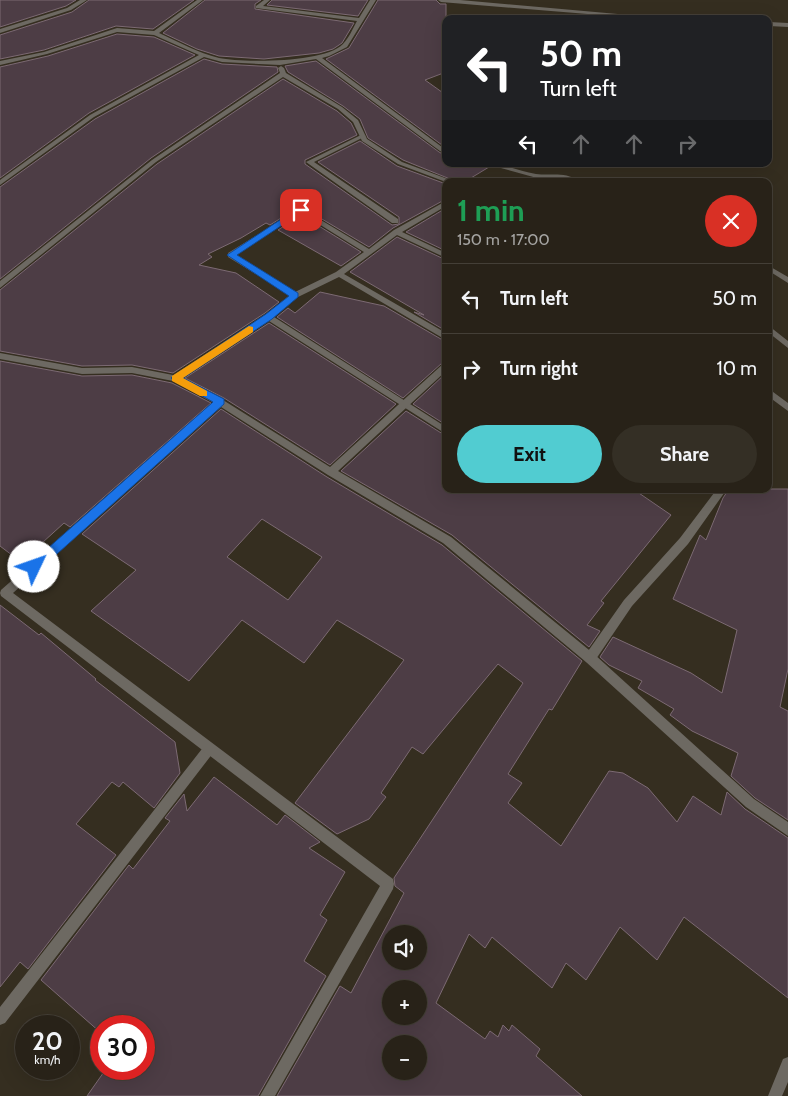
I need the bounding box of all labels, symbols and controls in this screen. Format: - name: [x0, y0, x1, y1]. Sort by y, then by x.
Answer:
- text: 50 m: [540, 32, 622, 75]
- icon: left: [457, 35, 522, 100]
- text: Turn left: [540, 75, 617, 102]
- icon: left: [514, 130, 542, 158]
- icon: ahead: [567, 130, 595, 158]
- icon: ahead: [620, 130, 648, 158]
- icon: right: [673, 130, 701, 158]
- pin: [280, 189, 322, 231]
- text: 1 min: [457, 192, 525, 229]
- button: close: [705, 195, 757, 247]
- icon: arrive: [287, 196, 315, 224]
- text: 150 m · 17:00: [457, 230, 550, 249]
- icon: left: [457, 285, 485, 313]
- text: Turn left: [500, 287, 568, 310]
- text: 50 m: [713, 287, 757, 310]
- icon: right: [457, 355, 485, 383]
- text: Turn right: [500, 357, 578, 380]
- text: 10 m: [717, 357, 757, 380]
- button: Exit: [457, 425, 602, 483]
- button: Share: [612, 425, 757, 483]
- position arrow: [7, 540, 59, 592]
- map controls: [382, 925, 427, 1080]
- button: sound: [382, 925, 427, 970]
- button: +: [382, 980, 427, 1025]
- speed limit sign: 30: [90, 1015, 155, 1080]
- text: 20: [32, 1026, 63, 1056]
- button: −: [382, 1035, 427, 1080]
- text: km/h: [34, 1052, 61, 1067]

